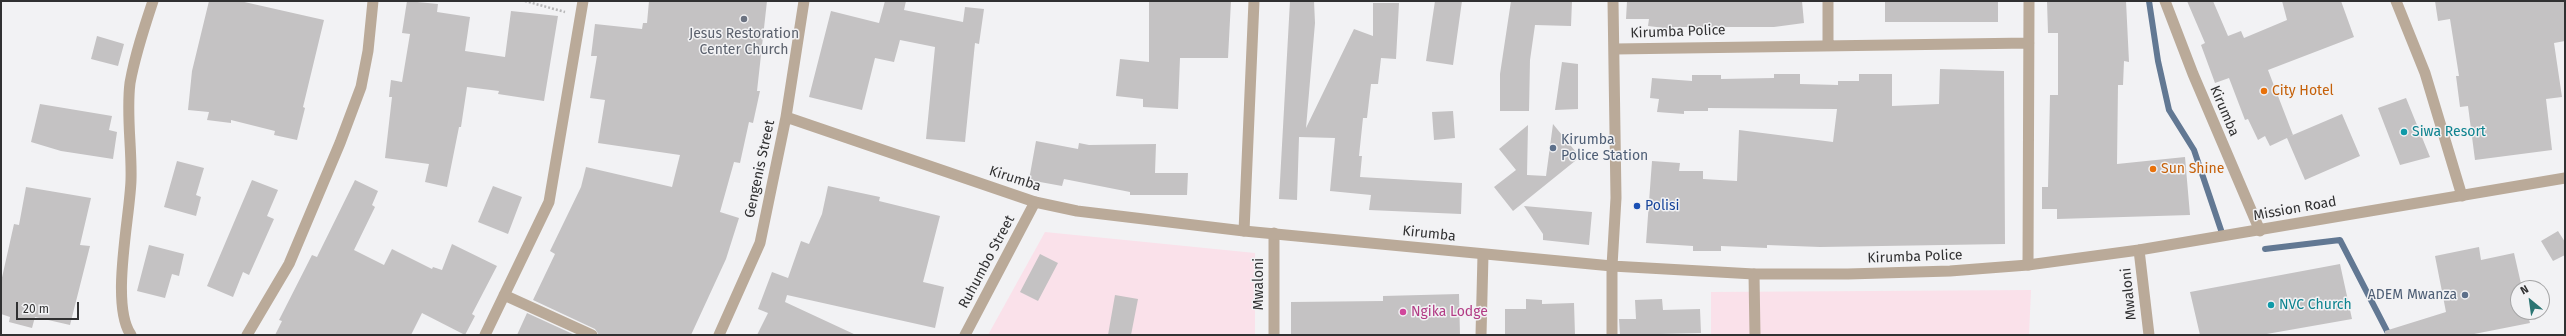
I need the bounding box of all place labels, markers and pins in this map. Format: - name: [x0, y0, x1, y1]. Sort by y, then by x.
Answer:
- marker: Jesus Restoration Center Church: [739, 14, 749, 24]
- place label: Jesus Restoration Center Church: [689, 26, 799, 58]
- place label: City Hotel: [2272, 83, 2334, 99]
- marker: City Hotel: [2259, 86, 2269, 96]
- place label: Siwa Resort: [2412, 124, 2486, 140]
- marker: Siwa Resort: [2399, 127, 2409, 137]
- place label: Kirumba Police Station: [1561, 132, 1648, 164]
- marker: Kirumba Police Station: [1548, 143, 1558, 153]
- place label: Sun Shine: [2161, 161, 2224, 177]
- marker: Sun Shine: [2148, 164, 2158, 174]
- place label: Polisi: [1645, 198, 1679, 214]
- marker: Polisi: [1632, 201, 1642, 211]
- place label: ADEM Mwanza: [2368, 287, 2457, 303]
- marker: ADEM Mwanza: [2460, 290, 2470, 300]
- place label: NVC Church: [2279, 297, 2352, 313]
- marker: NVC Church: [2266, 300, 2276, 310]
- place label: Ngika Lodge: [1411, 304, 1488, 320]
- marker: Ngika Lodge: [1398, 307, 1408, 317]

